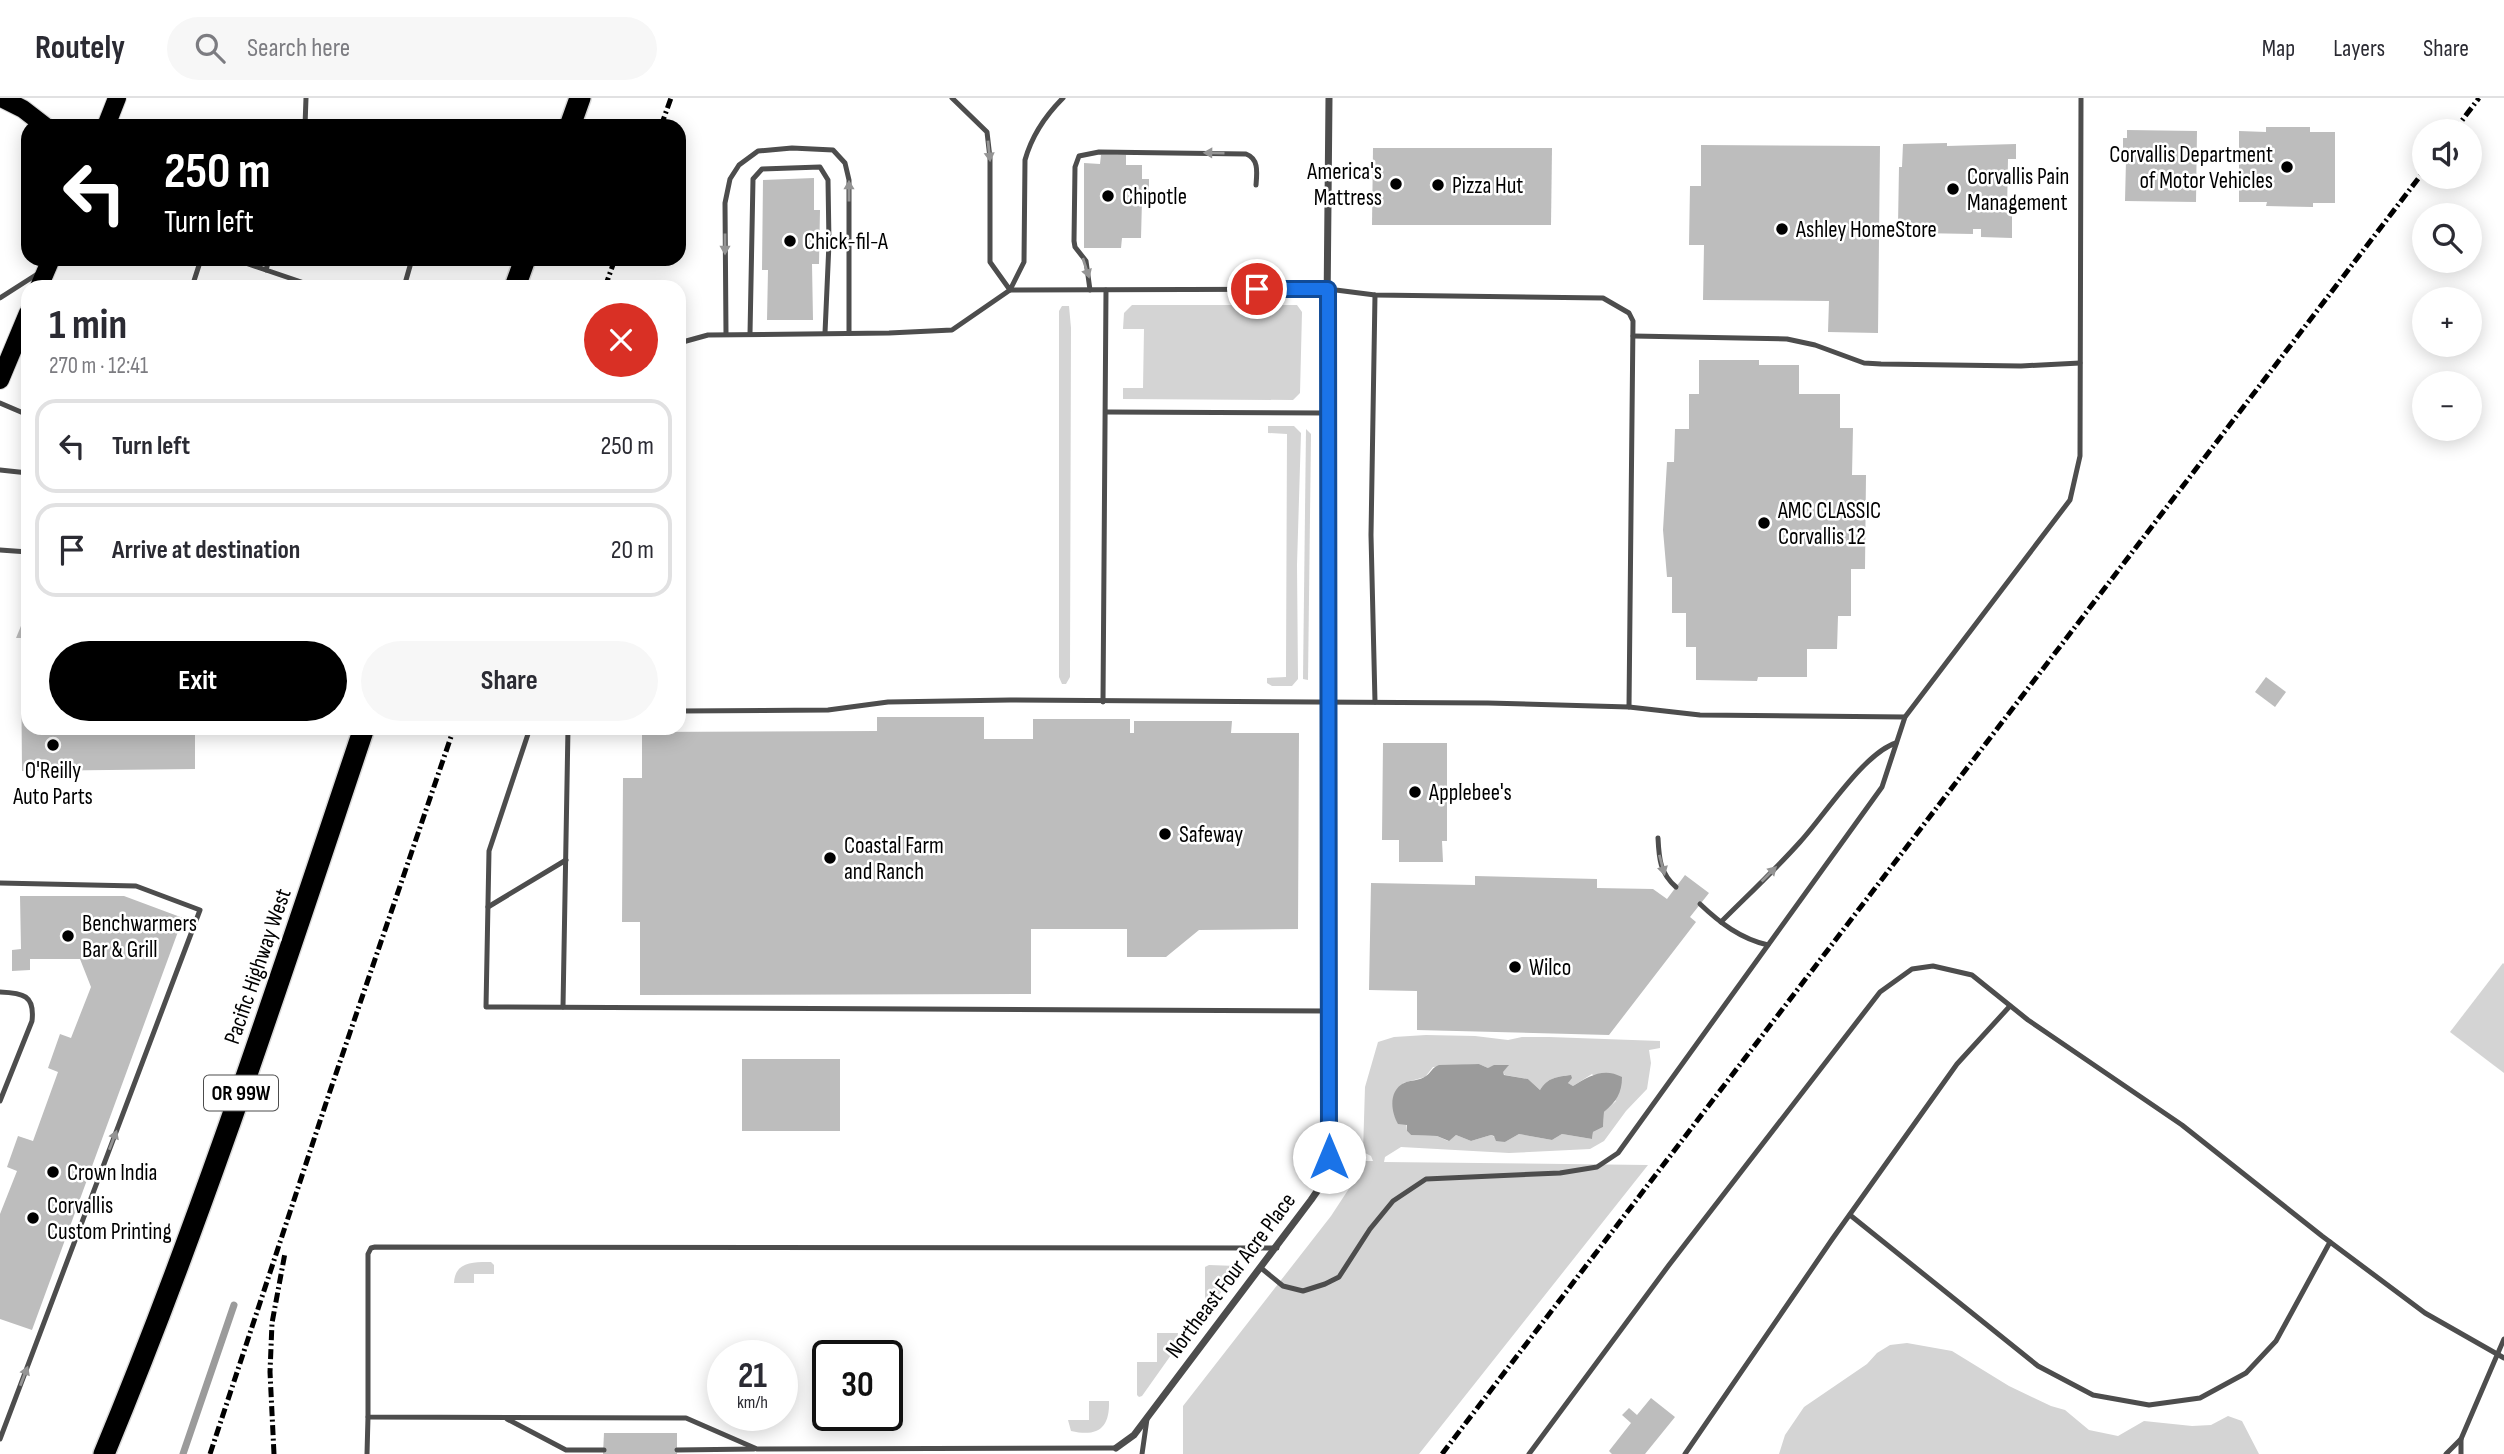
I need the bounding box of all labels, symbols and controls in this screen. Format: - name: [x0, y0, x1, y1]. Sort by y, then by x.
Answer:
- search box: [167, 17, 657, 80]
- text: Routely: [35, 28, 125, 68]
- icon: search: [191, 29, 229, 67]
- text: Search here: [247, 33, 350, 64]
- text: Map: [2262, 34, 2295, 63]
- text: Layers: [2333, 34, 2385, 63]
- text: Share: [2423, 34, 2469, 63]
- map controls: [2412, 119, 2482, 441]
- button: sound: [2412, 119, 2482, 189]
- one-way arrow: [984, 140, 995, 162]
- place label: Corvallis Department of Motor Vehicles: [2109, 141, 2273, 195]
- text: 250 m: [164, 143, 270, 202]
- icon: left: [49, 147, 140, 238]
- one-way arrow: [1203, 148, 1225, 159]
- place label: America's Mattress: [1306, 158, 1382, 212]
- marker: Corvallis Department of Motor Vehicles: [2279, 159, 2295, 175]
- place label: Corvallis Pain Management: [1967, 163, 2069, 217]
- place label: Pizza Hut: [1452, 172, 1523, 200]
- marker: America's Mattress: [1388, 176, 1404, 192]
- marker: Pizza Hut: [1430, 177, 1446, 193]
- one-way arrow: [843, 180, 855, 202]
- marker: Corvallis Pain Management: [1945, 181, 1961, 197]
- place label: Chipotle: [1122, 183, 1187, 211]
- marker: Chipotle: [1100, 188, 1116, 204]
- text: Turn left: [164, 203, 254, 242]
- button: search: [2412, 203, 2482, 273]
- place label: Ashley HomeStore: [1795, 216, 1937, 244]
- marker: Ashley HomeStore: [1774, 221, 1790, 237]
- place label: Chick-fil-A: [804, 228, 888, 256]
- marker: Chick-fil-A: [782, 233, 798, 249]
- one-way arrow: [719, 234, 731, 256]
- one-way arrow: [1082, 258, 1092, 279]
- pin: [1227, 259, 1287, 319]
- icon: arrive: [1238, 270, 1276, 308]
- button: +: [2412, 287, 2482, 357]
- text: 1 min: [49, 300, 127, 351]
- button: close: [584, 303, 658, 377]
- text: 270 m · 12:41: [49, 352, 148, 380]
- button: −: [2412, 371, 2482, 441]
- icon: left: [53, 427, 91, 465]
- text: Turn left: [112, 431, 190, 462]
- text: 250 m: [600, 431, 654, 462]
- place label: AMC CLASSIC Corvallis 12: [1777, 497, 1881, 551]
- marker: AMC CLASSIC Corvallis 12: [1756, 515, 1772, 531]
- icon: arrive: [53, 531, 91, 569]
- text: Arrive at destination: [112, 535, 300, 566]
- text: 20 m: [611, 535, 654, 566]
- button: Exit: [49, 641, 347, 721]
- button: Share: [361, 641, 658, 721]
- marker: O'Reilly Auto Parts: [45, 737, 61, 753]
- place label: O'Reilly Auto Parts: [12, 757, 93, 811]
- place label: Applebee's: [1428, 779, 1512, 807]
- marker: Applebee's: [1407, 784, 1423, 800]
- place label: Safeway: [1179, 821, 1243, 849]
- marker: Safeway: [1157, 826, 1173, 842]
- place label: Coastal Farm and Ranch: [844, 832, 944, 886]
- marker: Coastal Farm and Ranch: [822, 850, 838, 866]
- one-way arrow: [1657, 855, 1667, 876]
- one-way arrow: [1760, 866, 1776, 883]
- street label: Pacific Highway West: [218, 885, 298, 1048]
- place label: Benchwarmers Bar & Grill: [82, 910, 197, 964]
- marker: Benchwarmers Bar & Grill: [60, 928, 76, 944]
- place label: Wilco: [1529, 954, 1571, 982]
- marker: Wilco: [1507, 959, 1523, 975]
- road number: OR 99W: [204, 1076, 278, 1110]
- position arrow: [1292, 1120, 1366, 1194]
- one-way arrow: [108, 1129, 119, 1150]
- place label: Crown India: [67, 1159, 157, 1187]
- marker: Crown India: [45, 1164, 61, 1180]
- street label: Northeast Four Acre Place: [1160, 1188, 1302, 1364]
- place label: Corvallis Custom Printing: [47, 1192, 172, 1246]
- marker: Corvallis Custom Printing: [25, 1210, 41, 1226]
- speed limit sign: 30: [812, 1340, 903, 1431]
- text: 21: [738, 1355, 767, 1398]
- one-way arrow: [19, 1365, 30, 1386]
- text: km/h: [737, 1392, 768, 1413]

